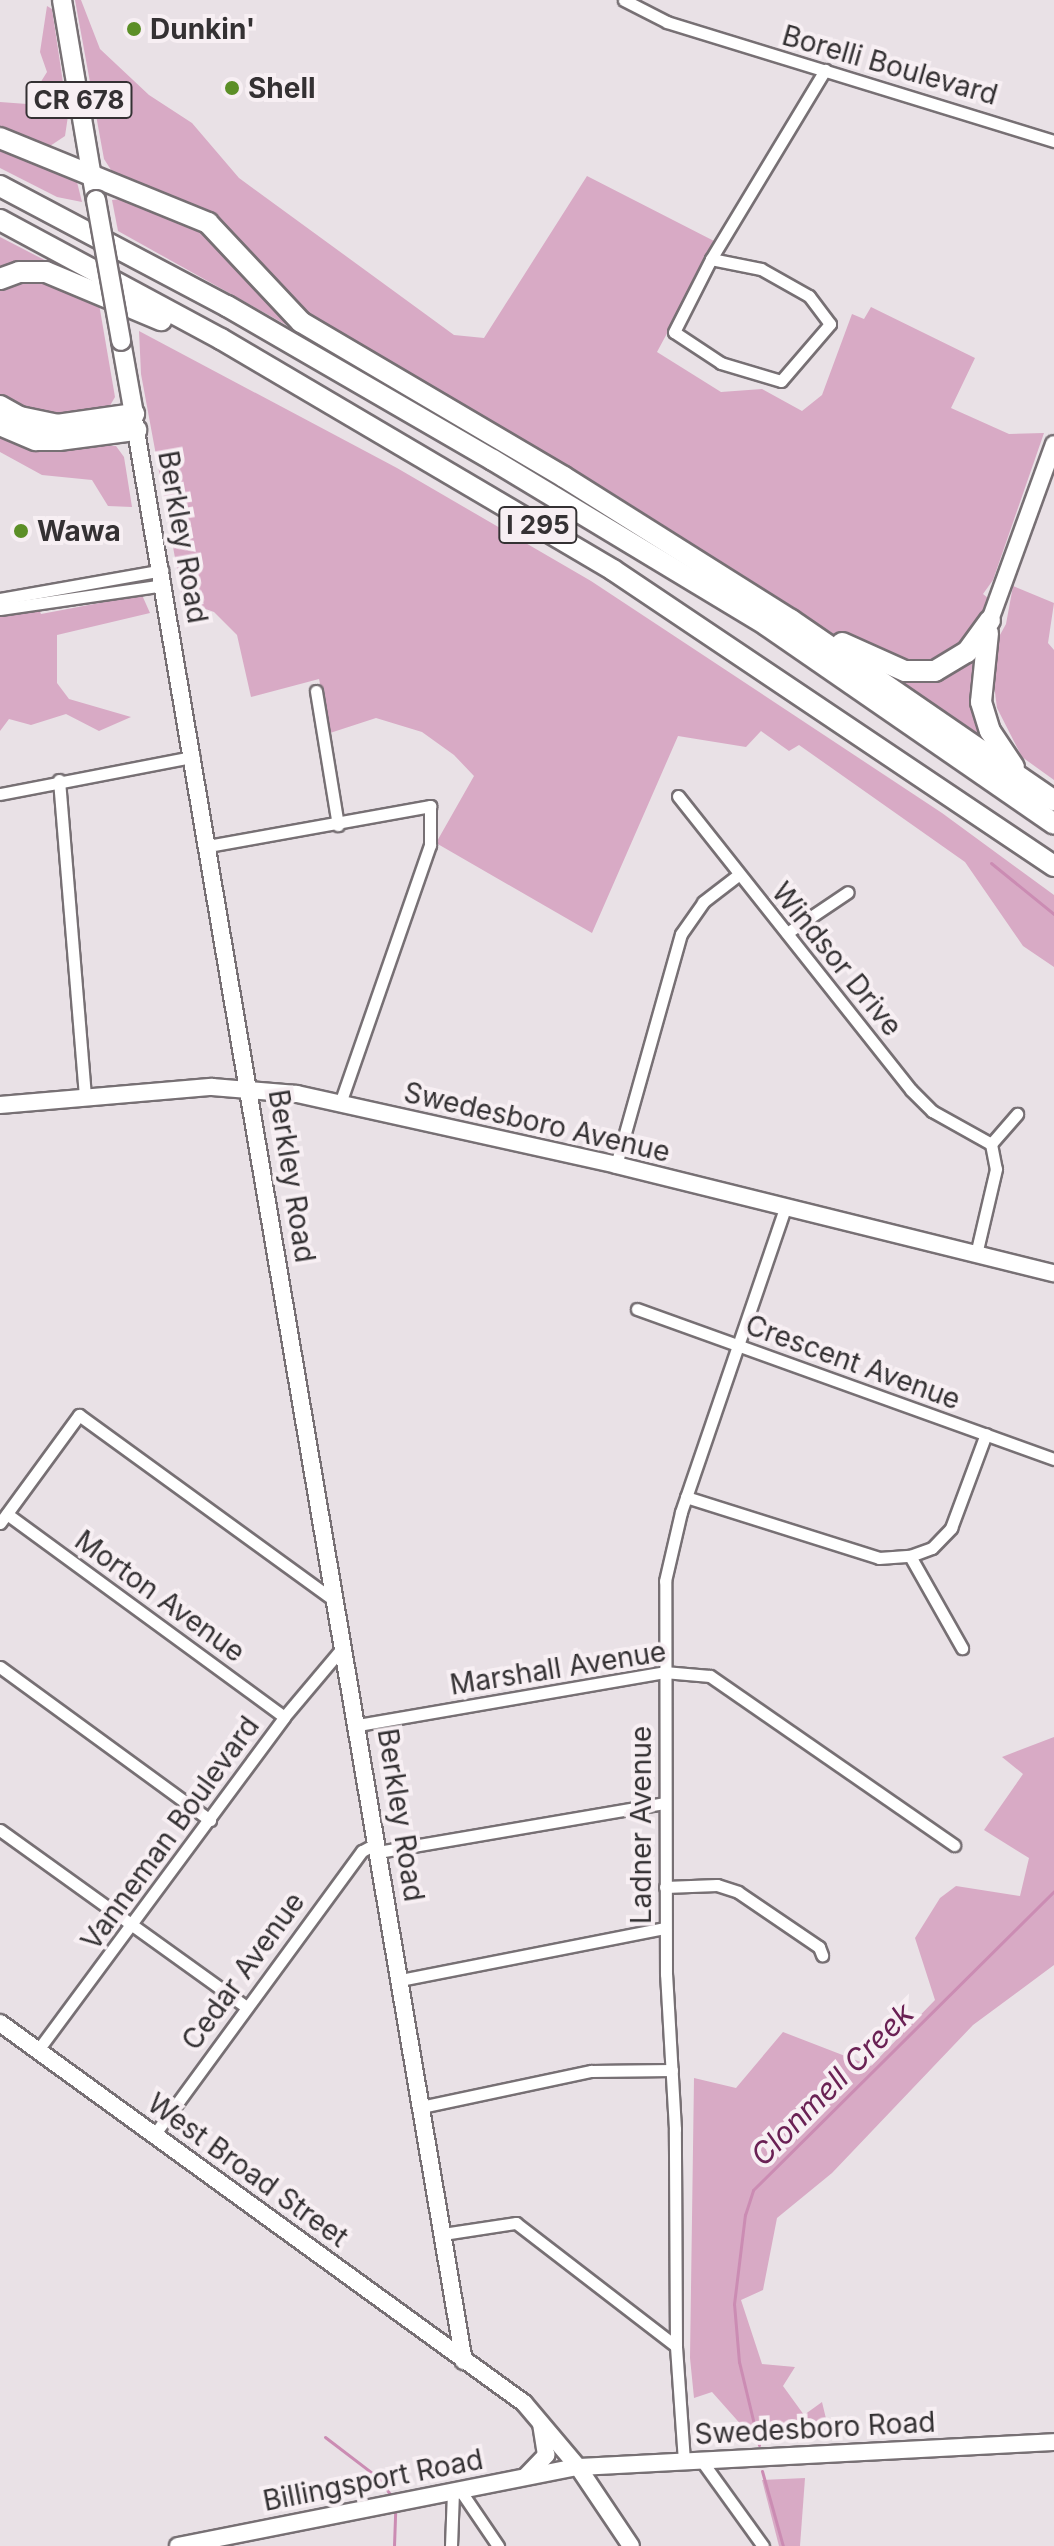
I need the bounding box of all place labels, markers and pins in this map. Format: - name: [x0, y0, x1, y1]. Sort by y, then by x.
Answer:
- place label: Dunkin': [150, 12, 255, 46]
- marker: Dunkin': [125, 20, 143, 38]
- place label: Shell: [248, 71, 316, 105]
- marker: Shell: [223, 79, 241, 97]
- place label: Wawa: [37, 514, 121, 548]
- marker: Wawa: [12, 522, 30, 540]

